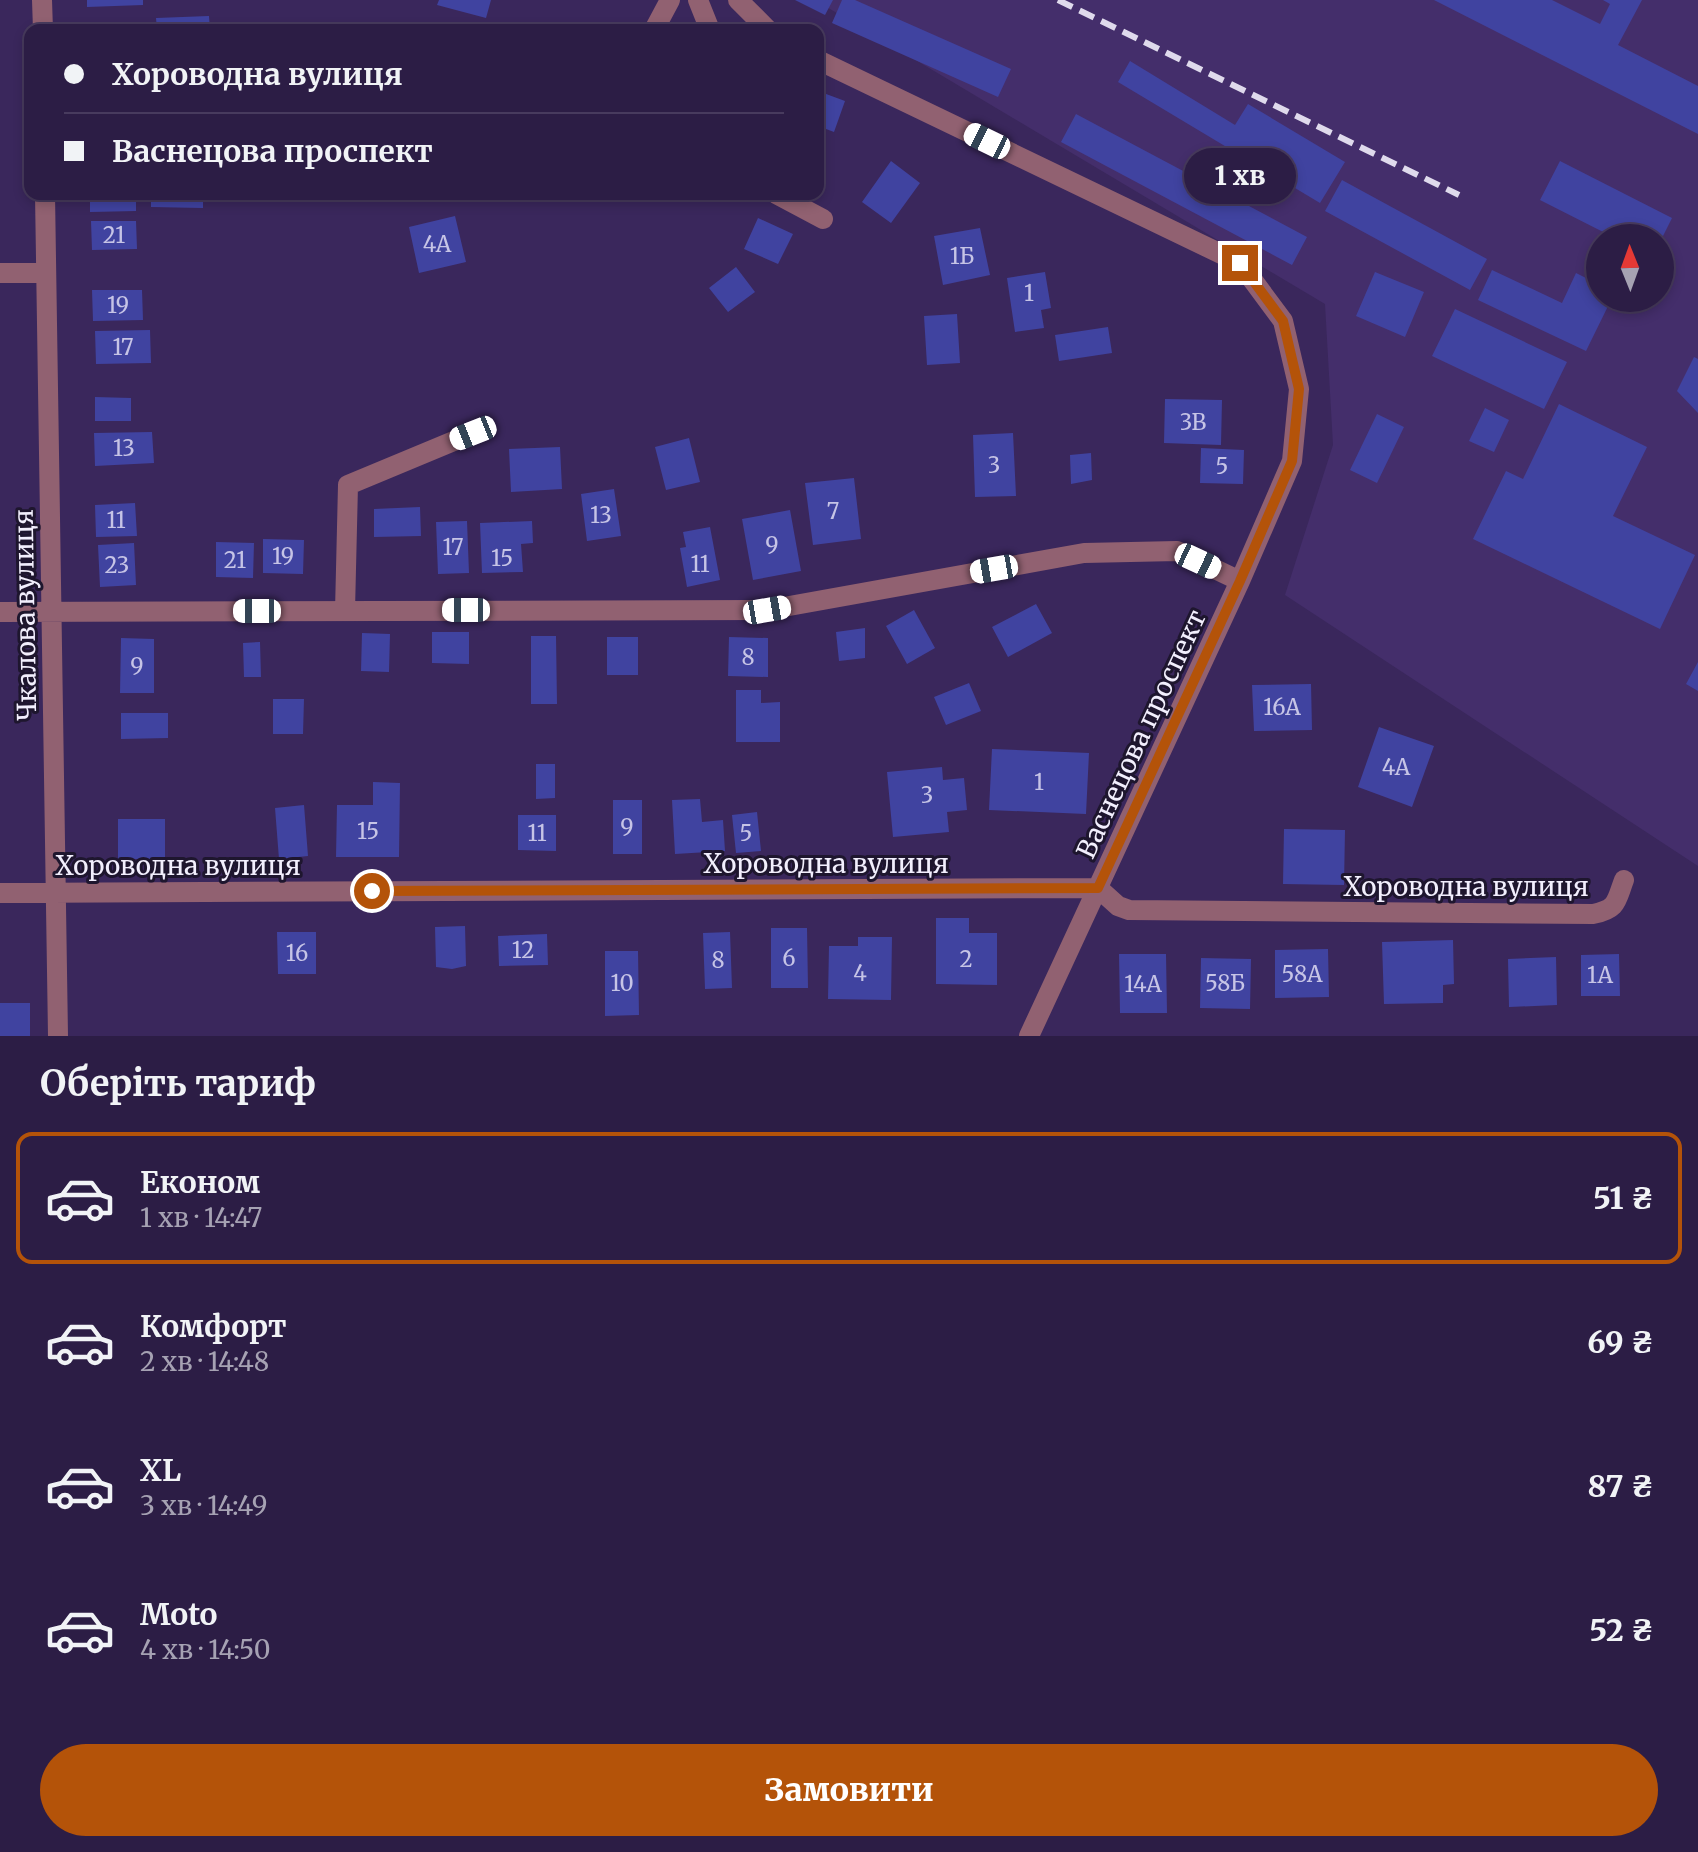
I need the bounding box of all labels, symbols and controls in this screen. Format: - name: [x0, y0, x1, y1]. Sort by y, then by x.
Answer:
- text: Хороводна вулиця: [112, 55, 403, 93]
- car: [960, 120, 1014, 162]
- text: Васнецова проспект: [112, 132, 433, 170]
- callout: 1 хв: [1184, 147, 1296, 203]
- text: 1 хв: [1215, 159, 1265, 192]
- house number: 21: [103, 221, 125, 249]
- north arrow: [1586, 224, 1674, 312]
- map controls: [1586, 224, 1674, 312]
- house number: 4А: [423, 230, 452, 258]
- house number: 1Б: [950, 242, 974, 270]
- route end: [1222, 245, 1258, 281]
- house number: 1: [1024, 279, 1034, 307]
- house number: 19: [107, 291, 129, 319]
- house number: 17: [112, 333, 134, 361]
- house number: 3В: [1180, 408, 1207, 436]
- car: [446, 413, 500, 453]
- house number: 13: [113, 434, 135, 462]
- house number: 3: [988, 451, 1000, 479]
- house number: 5: [1216, 452, 1228, 480]
- house number: 7: [827, 497, 839, 525]
- house number: 13: [590, 501, 612, 529]
- house number: 11: [106, 506, 126, 534]
- street label: Чкалова вулиця: [7, 509, 43, 721]
- house number: 9: [765, 531, 779, 559]
- house number: 17: [442, 533, 464, 561]
- car: [1171, 540, 1225, 582]
- house number: 19: [272, 542, 294, 570]
- house number: 15: [491, 544, 513, 572]
- house number: 21: [224, 546, 246, 574]
- house number: 11: [690, 550, 710, 578]
- house number: 23: [105, 551, 129, 579]
- car: [968, 553, 1020, 585]
- car: [741, 594, 793, 626]
- car: [442, 598, 490, 622]
- car: [233, 599, 281, 623]
- street label: Васнецова проспект: [1069, 605, 1213, 863]
- house number: 8: [741, 643, 755, 671]
- house number: 9: [130, 652, 144, 680]
- house number: 16А: [1263, 693, 1301, 721]
- house number: 4А: [1382, 753, 1411, 781]
- house number: 1: [1034, 768, 1044, 796]
- house number: 3: [921, 781, 933, 809]
- house number: 9: [620, 813, 634, 841]
- house number: 15: [357, 817, 379, 845]
- house number: 11: [527, 819, 547, 847]
- house number: 5: [740, 819, 752, 847]
- street label: Хороводна вулиця: [703, 847, 949, 880]
- street label: Хороводна вулиця: [55, 849, 301, 882]
- street label: Хороводна вулиця: [1343, 870, 1589, 903]
- route start: [354, 873, 390, 909]
- house number: 12: [512, 936, 534, 964]
- house number: 16: [286, 939, 308, 967]
- house number: 6: [782, 944, 796, 972]
- house number: 2: [959, 945, 973, 973]
- house number: 8: [711, 946, 725, 974]
- house number: 4: [853, 959, 867, 987]
- house number: 58А: [1282, 960, 1323, 988]
- house number: 1А: [1587, 961, 1613, 989]
- house number: 10: [610, 969, 634, 997]
- house number: 58Б: [1205, 969, 1245, 997]
- house number: 14А: [1124, 970, 1162, 998]
- text: Оберіть тариф: [40, 1061, 316, 1106]
- icon: car: [44, 1162, 116, 1234]
- text: Економ: [140, 1163, 260, 1201]
- text: 51 ₴: [1593, 1179, 1654, 1217]
- text: 1 хв · 14:47: [140, 1201, 262, 1234]
- icon: car: [44, 1306, 116, 1378]
- text: Комфорт: [140, 1307, 287, 1345]
- text: 69 ₴: [1587, 1323, 1654, 1361]
- text: 2 хв · 14:48: [140, 1345, 269, 1378]
- icon: car: [44, 1450, 116, 1522]
- text: XL: [140, 1451, 181, 1489]
- text: 87 ₴: [1588, 1467, 1654, 1505]
- text: 3 хв · 14:49: [140, 1489, 267, 1522]
- icon: car: [44, 1594, 116, 1666]
- text: Moto: [140, 1595, 218, 1633]
- text: 52 ₴: [1590, 1611, 1654, 1649]
- text: 4 хв · 14:50: [140, 1633, 271, 1666]
- button: Замовити: [40, 1744, 1658, 1836]

